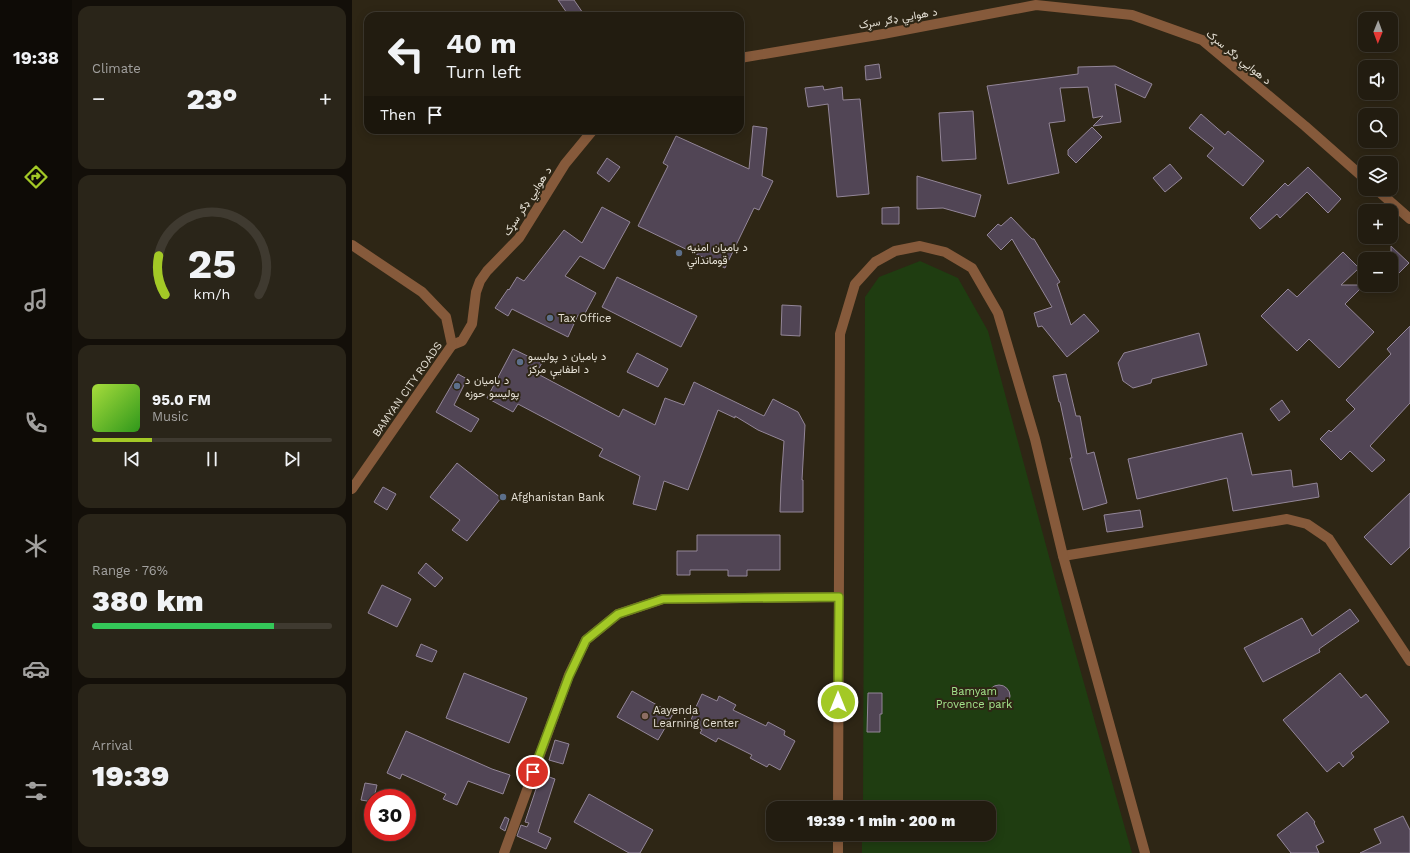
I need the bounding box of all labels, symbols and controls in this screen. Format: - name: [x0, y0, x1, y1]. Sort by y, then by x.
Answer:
- street label: د هوايي ډګر سړک: [858, 5, 939, 35]
- north arrow: [1358, 12, 1398, 52]
- map controls: [1358, 12, 1398, 292]
- text: 40 m: [446, 27, 516, 60]
- street label: د هوايي ډګر سړک: [1202, 27, 1274, 90]
- icon: left: [380, 28, 432, 80]
- text: 19:38: [13, 47, 59, 68]
- button: sound: [1358, 60, 1398, 100]
- text: Climate: [92, 61, 141, 76]
- text: Turn left: [446, 61, 521, 82]
- text: 23°: [186, 81, 238, 116]
- text: −: [92, 86, 105, 111]
- text: +: [319, 86, 332, 111]
- icon: arrive: [424, 104, 446, 126]
- text: Then: [380, 106, 416, 124]
- button: search: [1358, 108, 1398, 148]
- button: layers: [1358, 156, 1398, 196]
- icon: directions: [22, 163, 50, 191]
- street label: د هوايي ډګر سړک: [500, 164, 557, 240]
- button: +: [1358, 204, 1398, 244]
- text: 25: [187, 239, 237, 288]
- place label: د بامیان امنیه قومانداني: [687, 241, 748, 270]
- marker: د بامیان امنیه قومانداني: [674, 248, 684, 258]
- button: −: [1358, 252, 1398, 292]
- icon: music: [22, 286, 50, 314]
- text: km/h: [194, 286, 230, 302]
- place label: Tax Office: [558, 312, 611, 325]
- marker: Tax Office: [545, 313, 555, 323]
- street label: BAMYAN CITY ROADS: [370, 339, 445, 439]
- place label: د بامیان د پولیسو د اطفايې مرکز: [527, 350, 606, 380]
- marker: د بامیان د پولیسو د اطفايې مرکز: [515, 357, 525, 367]
- place label: د بامیان د پولیسو حوزه: [465, 374, 519, 401]
- marker: د بامیان د پولیسو حوزه: [452, 381, 462, 391]
- text: 95.0 FM: [152, 391, 211, 409]
- icon: phone: [22, 409, 50, 437]
- text: Music: [152, 409, 189, 424]
- icon: previous: [121, 448, 143, 470]
- icon: pause: [201, 448, 223, 470]
- icon: next: [281, 448, 303, 470]
- place label: Afghanistan Bank: [511, 491, 605, 504]
- marker: Afghanistan Bank: [498, 492, 508, 502]
- icon: climate: [22, 532, 50, 560]
- text: Range · 76%: [92, 563, 168, 578]
- text: 380 km: [92, 583, 204, 618]
- icon: car: [22, 655, 50, 683]
- position arrow: [817, 681, 859, 723]
- park label: Bamyam Provence park: [936, 685, 1012, 711]
- place label: Aayenda Learning Center: [653, 704, 739, 730]
- marker: Aayenda Learning Center: [640, 711, 650, 721]
- text: Arrival: [92, 738, 133, 753]
- pin: [516, 755, 550, 789]
- text: 19:39: [92, 758, 169, 793]
- icon: arrive: [522, 761, 544, 783]
- icon: filters: [22, 777, 50, 805]
- speed limit sign: 30: [364, 789, 416, 841]
- text: 19:39 · 1 min · 200 m: [807, 812, 955, 830]

